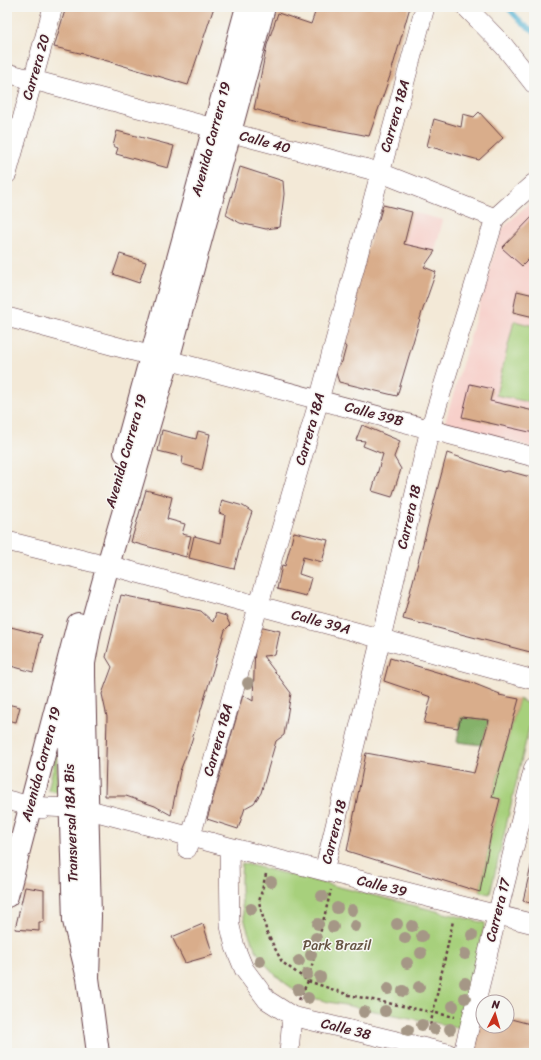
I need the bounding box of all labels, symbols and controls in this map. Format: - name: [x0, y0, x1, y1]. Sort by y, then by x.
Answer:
- street label: Carrera 20: [15, 31, 57, 103]
- street label: Carrera 18A: [373, 77, 417, 155]
- street label: Avenida Carrera 19: [183, 78, 238, 200]
- street label: Calle 40: [237, 123, 294, 161]
- street label: Carrera 18A: [288, 390, 332, 468]
- street label: Avenida Carrera 19: [97, 391, 154, 512]
- street label: Calle 39B: [342, 394, 406, 434]
- street label: Carrera 18: [389, 482, 429, 552]
- street label: Calle 39A: [289, 602, 353, 642]
- street label: Carrera 18A: [196, 701, 240, 779]
- street label: Avenida Carrera 19: [13, 703, 68, 825]
- street label: Transversal 18A Bis: [56, 763, 86, 883]
- street label: Carrera 18: [314, 797, 354, 867]
- street label: Calle 39: [354, 868, 410, 904]
- street label: Carrera 17: [478, 875, 518, 944]
- park label: Park Brazil: [303, 933, 372, 958]
- north arrow: [475, 994, 515, 1034]
- text: N: [490, 995, 501, 1014]
- street label: Calle 38: [318, 1011, 374, 1047]

